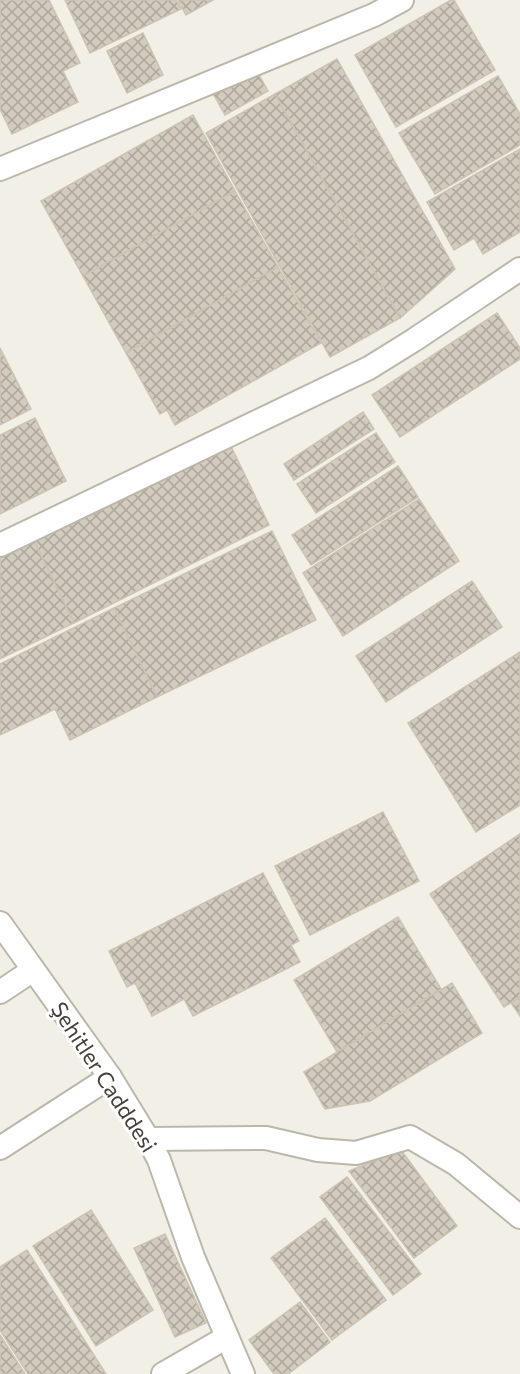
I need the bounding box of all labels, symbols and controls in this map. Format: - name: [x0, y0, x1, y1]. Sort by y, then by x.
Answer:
- street label: Şehitler Cadddesi: [46, 996, 163, 1157]

